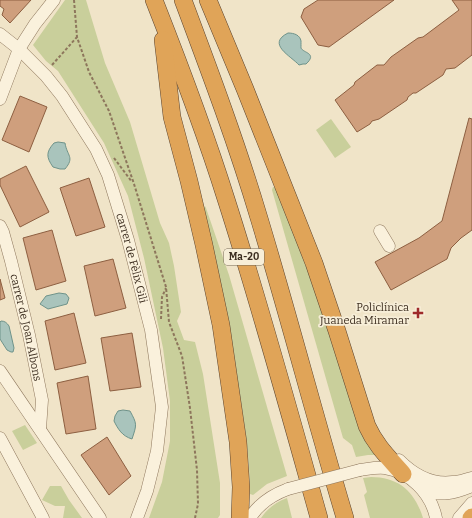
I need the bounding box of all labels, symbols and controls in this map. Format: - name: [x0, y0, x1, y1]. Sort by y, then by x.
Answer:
- street label: carrer de Fèlix Gili: [114, 211, 151, 305]
- road number: Ma-20: [224, 249, 264, 265]
- street label: carrer de Joan Albons: [8, 273, 45, 382]
- place label: Policlínica Juaneda Miramar: [319, 301, 409, 327]
- marker: Policlínica Juaneda Miramar: [412, 307, 424, 319]

